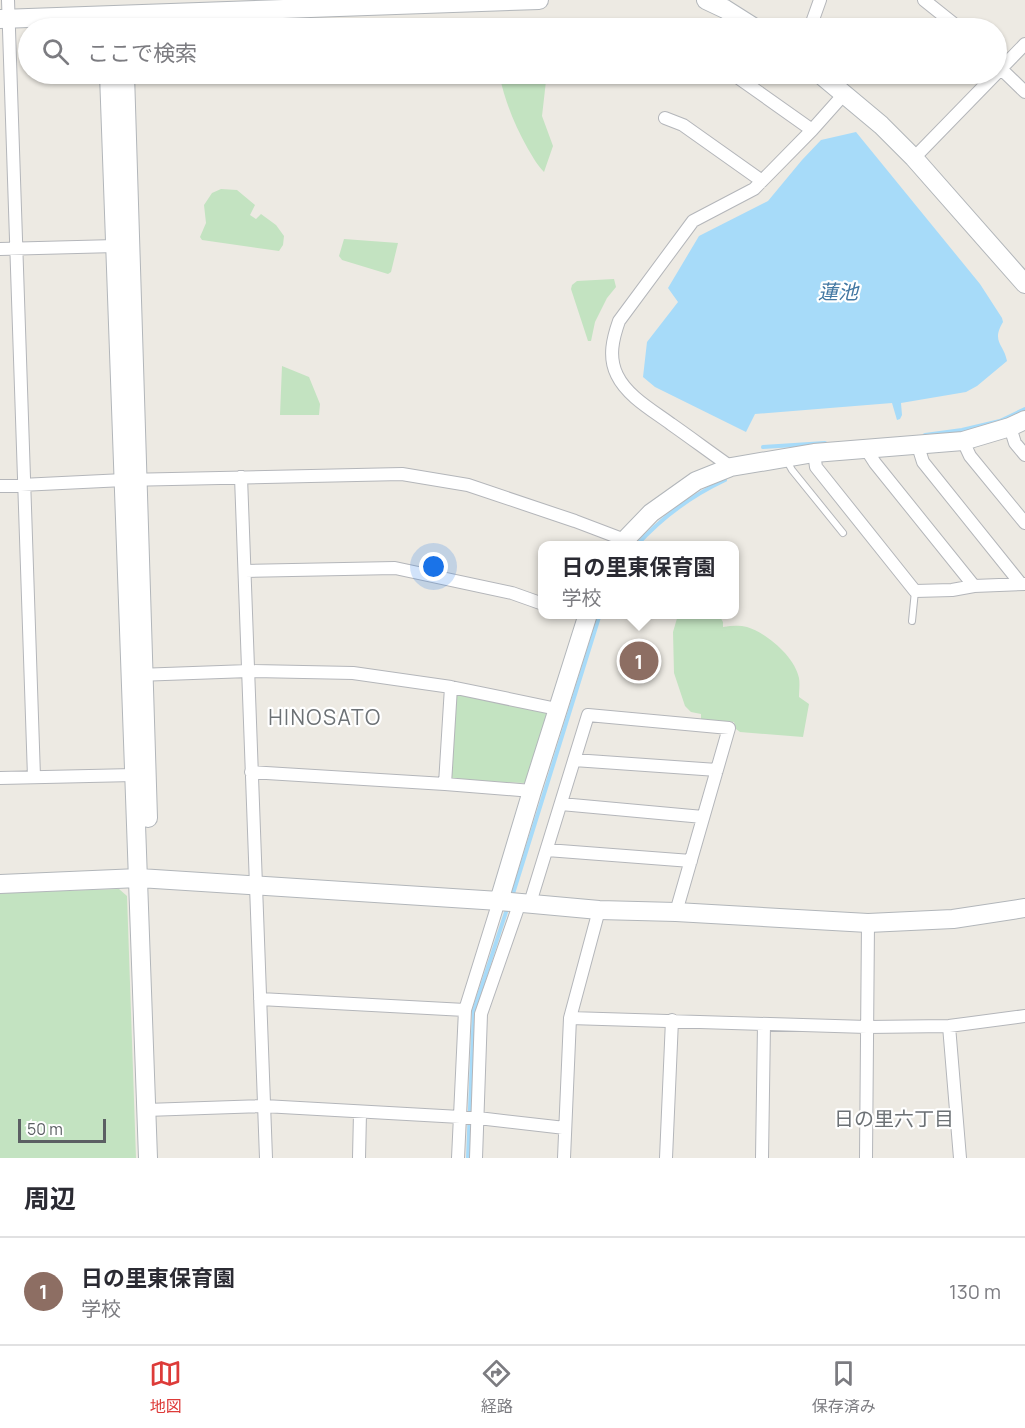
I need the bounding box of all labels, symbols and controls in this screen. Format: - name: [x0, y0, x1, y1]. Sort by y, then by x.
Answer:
- search box: [18, 18, 1007, 84]
- icon: search: [39, 35, 72, 68]
- text: ここで検索: [87, 38, 197, 68]
- water label: 蓮池: [818, 278, 860, 305]
- popup: [538, 541, 739, 619]
- your location: [419, 552, 448, 581]
- text: 日の里東保育園: [561, 552, 716, 582]
- text: 学校: [561, 584, 601, 611]
- pin: 1: [620, 638, 658, 684]
- district label: HINOSATO: [268, 703, 382, 731]
- district label: 日の里六丁目: [834, 1105, 954, 1132]
- scale bar: [18, 1116, 106, 1144]
- text: 50 m: [27, 1118, 63, 1140]
- text: 周辺: [24, 1180, 76, 1216]
- text: 日の里東保育園: [81, 1263, 235, 1293]
- text: 1: [39, 1278, 48, 1305]
- text: 130 m: [949, 1278, 1001, 1305]
- text: 学校: [81, 1295, 121, 1322]
- tab: 地図: [149, 1357, 182, 1417]
- tab: 経路: [480, 1357, 513, 1417]
- tab: 保存済み: [812, 1357, 876, 1417]

